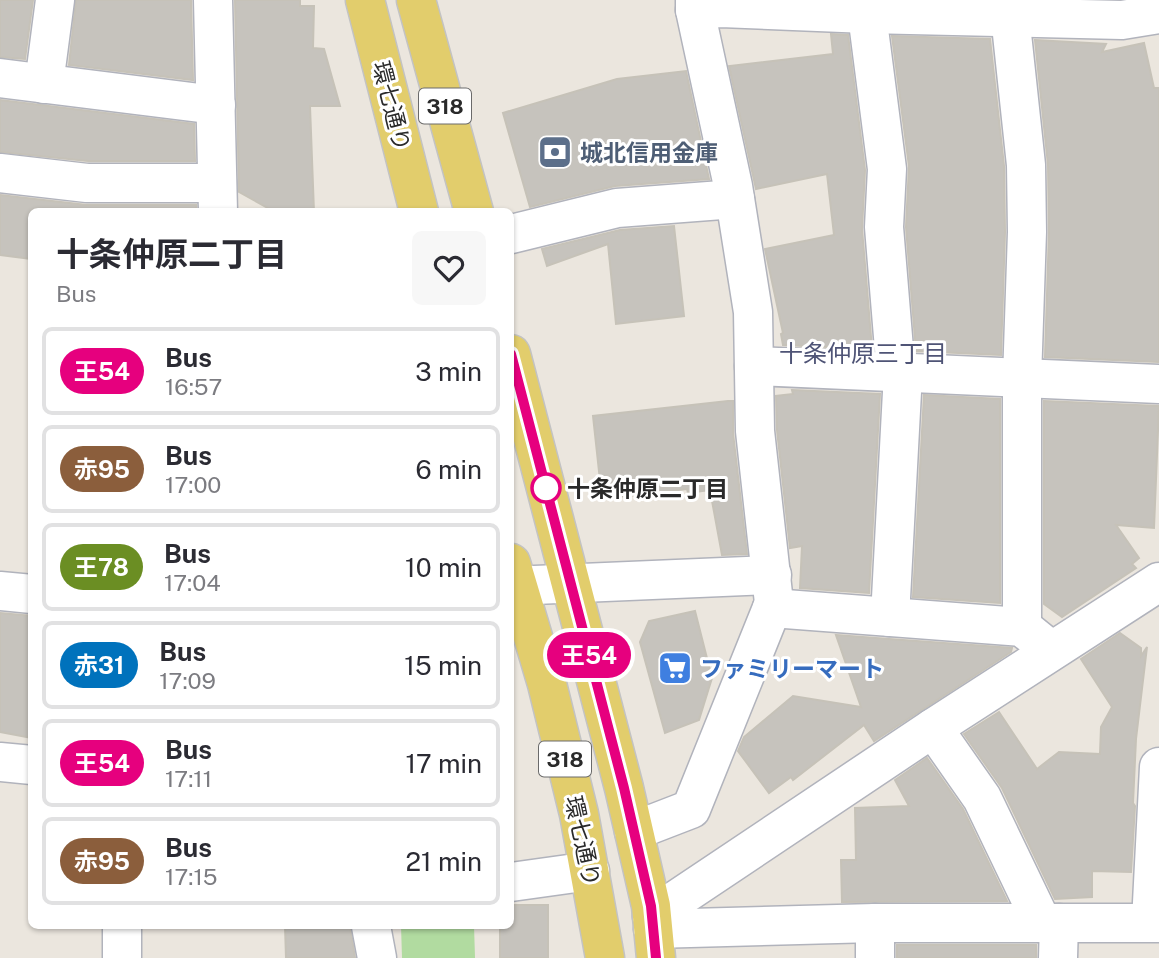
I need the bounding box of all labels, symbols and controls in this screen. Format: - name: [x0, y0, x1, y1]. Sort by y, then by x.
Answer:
- street label: 環七通り: [368, 58, 416, 154]
- road number: 318: [419, 88, 471, 124]
- bank icon: 城北信用金庫: [536, 133, 574, 171]
- place label: 城北信用金庫: [580, 139, 718, 166]
- button: heart: [412, 231, 486, 305]
- text: 十条仲原二丁目: [56, 235, 287, 273]
- text: Bus: [56, 280, 96, 307]
- district label: 十条仲原三丁目: [779, 339, 947, 367]
- text: Bus: [165, 342, 212, 373]
- text: 3 min: [415, 356, 482, 387]
- text: 王54: [74, 357, 130, 385]
- text: 16:57: [165, 373, 222, 400]
- text: Bus: [165, 440, 212, 471]
- text: 6 min: [415, 454, 482, 485]
- text: 赤95: [74, 455, 130, 483]
- text: 17:00: [165, 471, 221, 498]
- marker: 十条仲原二丁目: [531, 473, 561, 503]
- place label: 十条仲原二丁目: [567, 475, 728, 502]
- text: Bus: [164, 538, 211, 569]
- text: 10 min: [405, 552, 482, 583]
- text: 王78: [74, 553, 129, 581]
- text: 17:04: [164, 569, 221, 596]
- line badge: 王54: [549, 632, 629, 678]
- text: Bus: [159, 636, 206, 667]
- text: 王54: [561, 641, 617, 669]
- supermarket icon: ファミリーマート: [656, 649, 694, 687]
- text: 15 min: [404, 650, 482, 681]
- text: 赤31: [74, 651, 124, 679]
- place label: ファミリーマート: [700, 655, 884, 682]
- text: 17:09: [159, 667, 216, 694]
- text: Bus: [165, 734, 212, 765]
- road number: 318: [539, 742, 591, 776]
- text: 17 min: [405, 748, 482, 779]
- text: 王54: [74, 749, 130, 777]
- text: 17:11: [165, 765, 212, 792]
- street label: 環七通り: [560, 793, 606, 889]
- text: Bus: [165, 832, 212, 863]
- text: 21 min: [406, 846, 482, 877]
- text: 赤95: [74, 847, 130, 875]
- text: 17:15: [165, 863, 217, 890]

